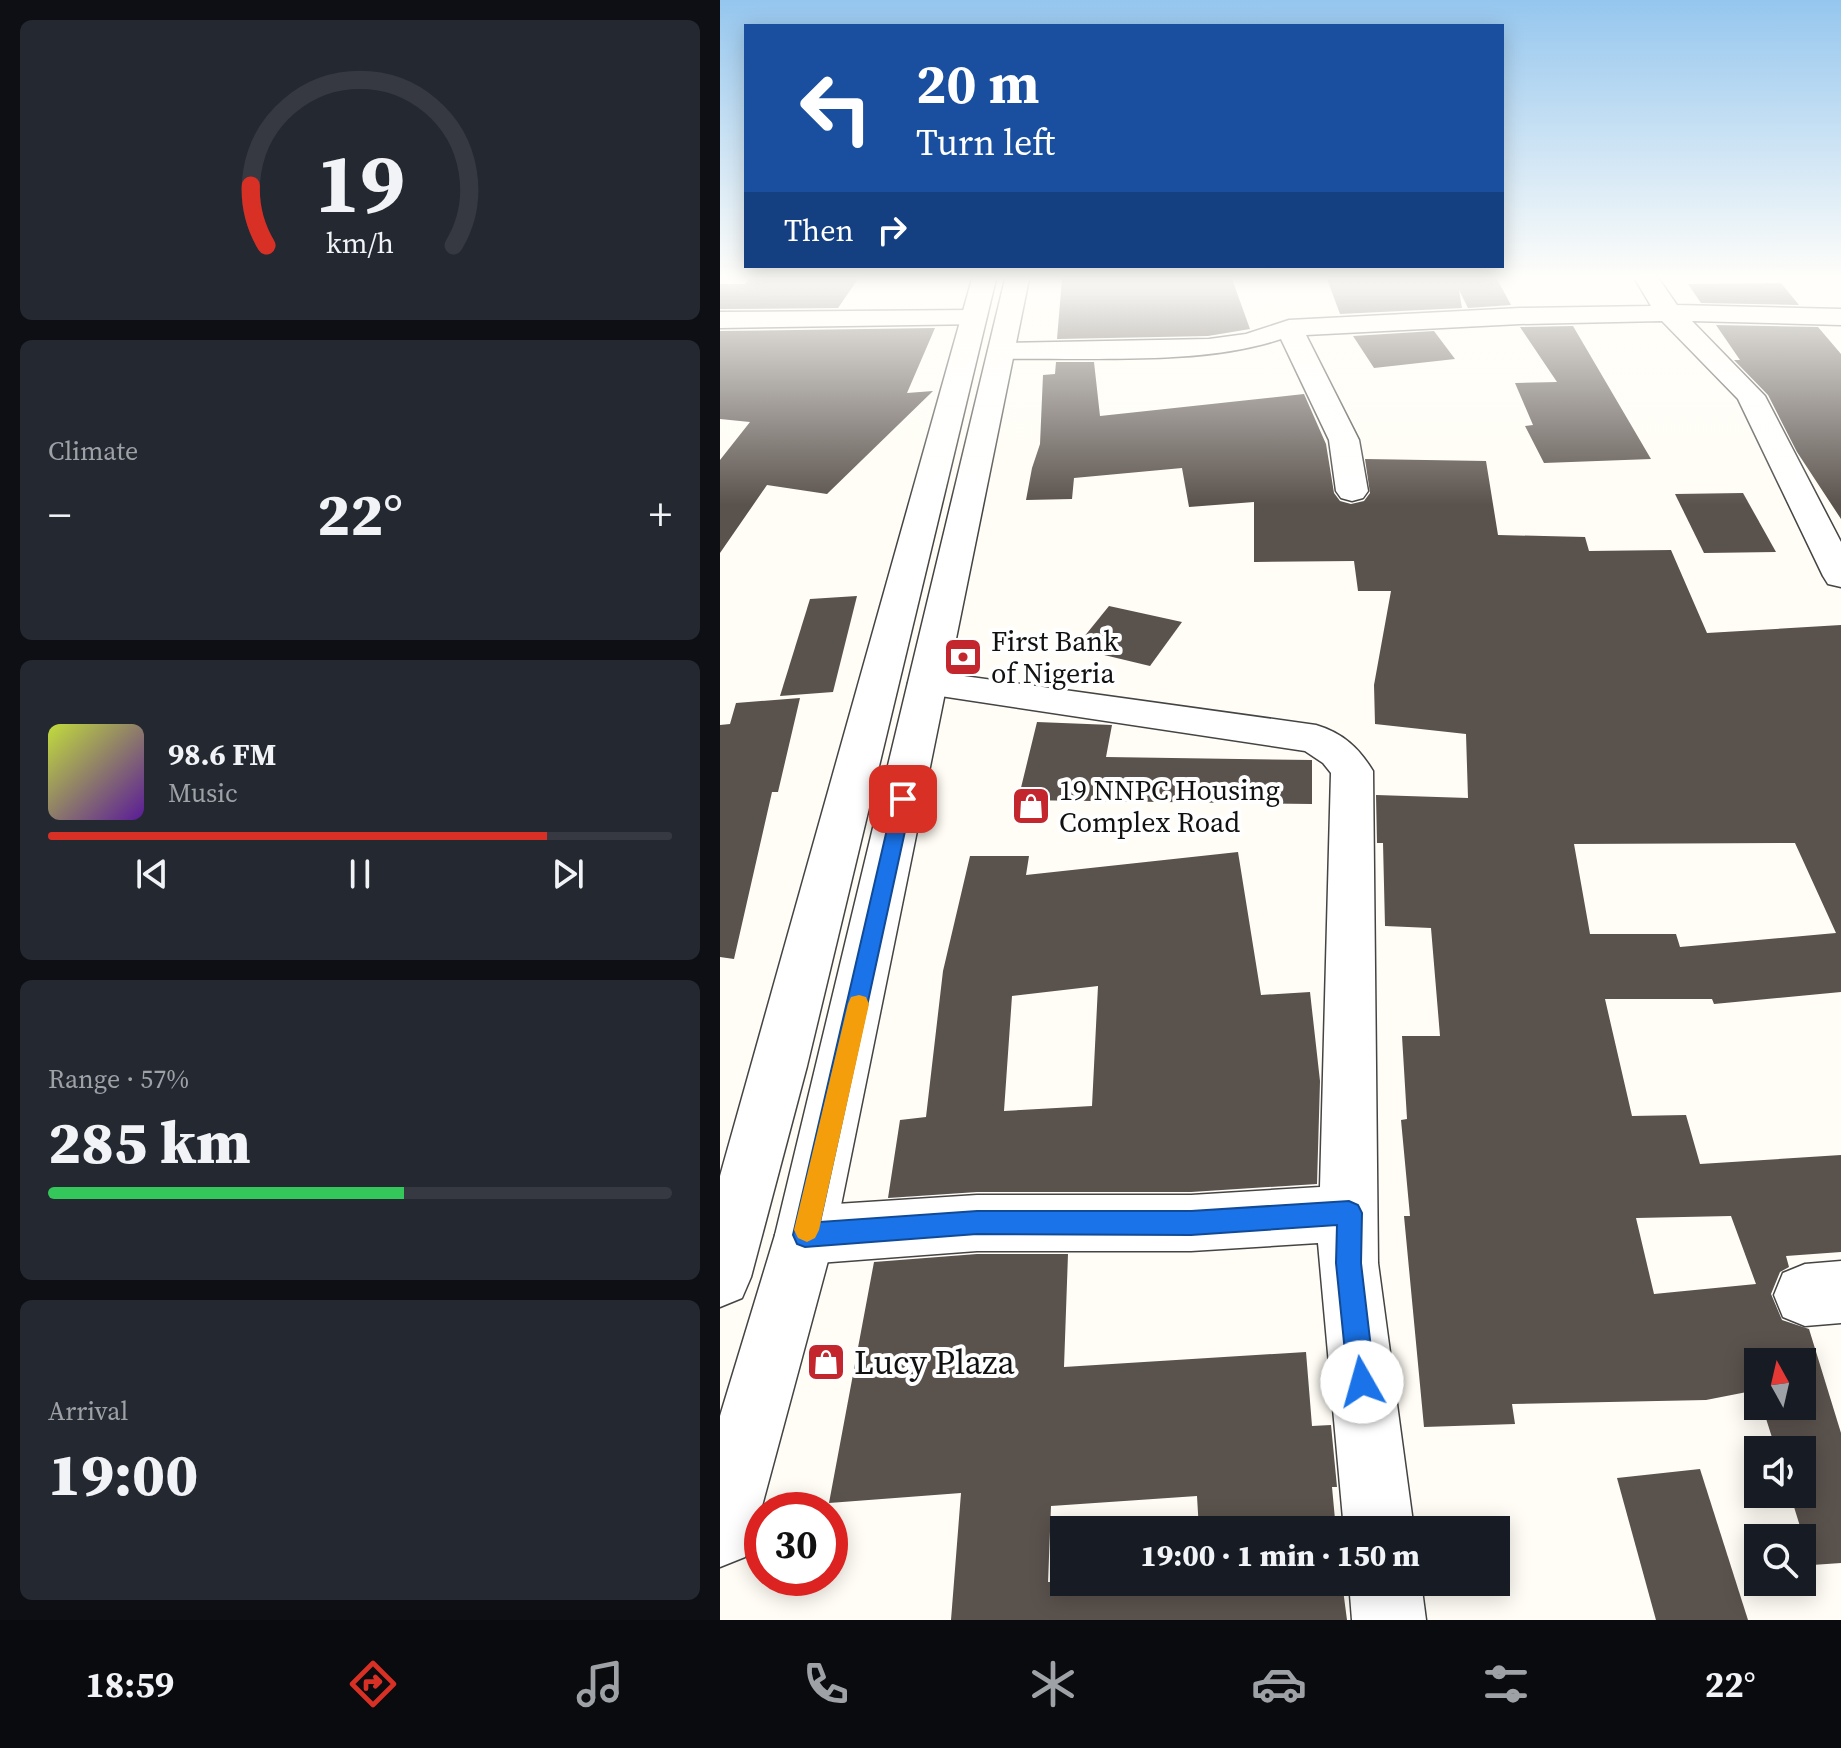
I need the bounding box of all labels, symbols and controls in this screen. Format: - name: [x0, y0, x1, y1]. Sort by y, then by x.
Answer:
- text: 20 m: [916, 45, 1039, 122]
- icon: left: [784, 56, 888, 160]
- text: Turn left: [916, 118, 1055, 167]
- text: 19: [315, 126, 405, 240]
- icon: right: [870, 208, 914, 252]
- text: Then: [784, 210, 854, 251]
- text: km/h: [326, 223, 394, 263]
- text: Climate: [48, 433, 138, 469]
- text: 22°: [317, 473, 403, 555]
- text: −: [48, 484, 71, 545]
- text: +: [649, 484, 672, 545]
- place label: First Bank of Nigeria: [991, 622, 1119, 692]
- bank icon: First Bank of Nigeria: [942, 636, 984, 678]
- text: 98.6 FM: [168, 734, 276, 775]
- pin: [869, 765, 937, 833]
- place label: 19 NNPC Housing Complex Road: [1059, 771, 1280, 841]
- text: Music: [168, 775, 238, 811]
- icon: arrive: [881, 777, 925, 821]
- shop icon: 19 NNPC Housing Complex Road: [1010, 785, 1052, 827]
- icon: previous: [130, 852, 174, 896]
- icon: pause: [338, 852, 382, 896]
- icon: next: [546, 852, 590, 896]
- text: Range · 57%: [48, 1061, 189, 1097]
- text: 285 km: [48, 1101, 251, 1183]
- place label: Lucy Plaza: [854, 1339, 1015, 1385]
- position arrow: [1320, 1340, 1404, 1424]
- shop icon: Lucy Plaza: [805, 1341, 847, 1383]
- north arrow: [1744, 1348, 1816, 1420]
- map controls: [1744, 1348, 1816, 1596]
- text: Arrival: [48, 1393, 128, 1429]
- text: 19:00: [48, 1433, 198, 1515]
- button: sound: [1744, 1436, 1816, 1508]
- speed limit sign: 30: [744, 1492, 848, 1596]
- button: search: [1744, 1524, 1816, 1596]
- text: 19:00 · 1 min · 150 m: [1140, 1535, 1420, 1576]
- icon: directions: [345, 1656, 401, 1712]
- icon: music: [572, 1656, 628, 1712]
- icon: phone: [798, 1656, 854, 1712]
- icon: climate: [1025, 1656, 1081, 1712]
- icon: car: [1251, 1656, 1307, 1712]
- icon: filters: [1478, 1656, 1534, 1712]
- text: 18:59: [85, 1660, 174, 1709]
- text: 22°: [1705, 1660, 1756, 1709]

